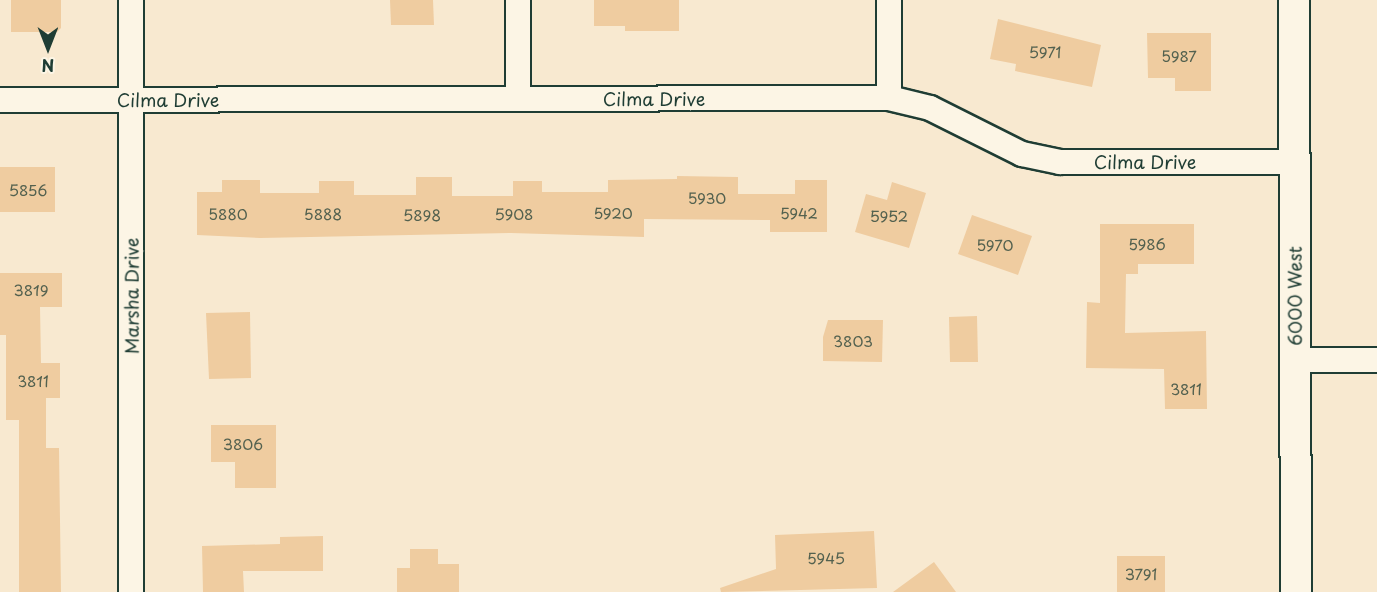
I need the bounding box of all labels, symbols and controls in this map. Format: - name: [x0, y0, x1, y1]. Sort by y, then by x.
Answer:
- north arrow: [18, 18, 78, 78]
- house number: 5971: [1029, 43, 1061, 61]
- house number: 5987: [1161, 47, 1197, 65]
- text: N: [42, 54, 54, 78]
- street label: Cilma Drive: [603, 88, 705, 110]
- street label: Cilma Drive: [117, 89, 219, 111]
- street label: Cilma Drive: [1094, 151, 1196, 173]
- house number: 5856: [9, 181, 47, 199]
- house number: 5930: [688, 189, 726, 207]
- house number: 5920: [593, 204, 633, 222]
- house number: 5942: [780, 204, 818, 222]
- house number: 5880: [208, 205, 248, 223]
- house number: 5888: [304, 205, 342, 223]
- house number: 5908: [495, 205, 533, 223]
- house number: 5898: [403, 206, 441, 224]
- house number: 5952: [870, 207, 908, 225]
- house number: 5986: [1128, 235, 1166, 253]
- house number: 5970: [976, 236, 1014, 254]
- street label: Marsha Drive: [121, 237, 143, 355]
- street label: 6000 West: [1284, 246, 1306, 346]
- house number: 3819: [14, 281, 48, 299]
- house number: 3803: [833, 332, 873, 350]
- house number: 3811: [17, 372, 49, 390]
- house number: 3811: [1170, 380, 1202, 398]
- house number: 3806: [223, 435, 263, 453]
- house number: 5945: [807, 549, 845, 567]
- house number: 3791: [1125, 565, 1157, 583]

